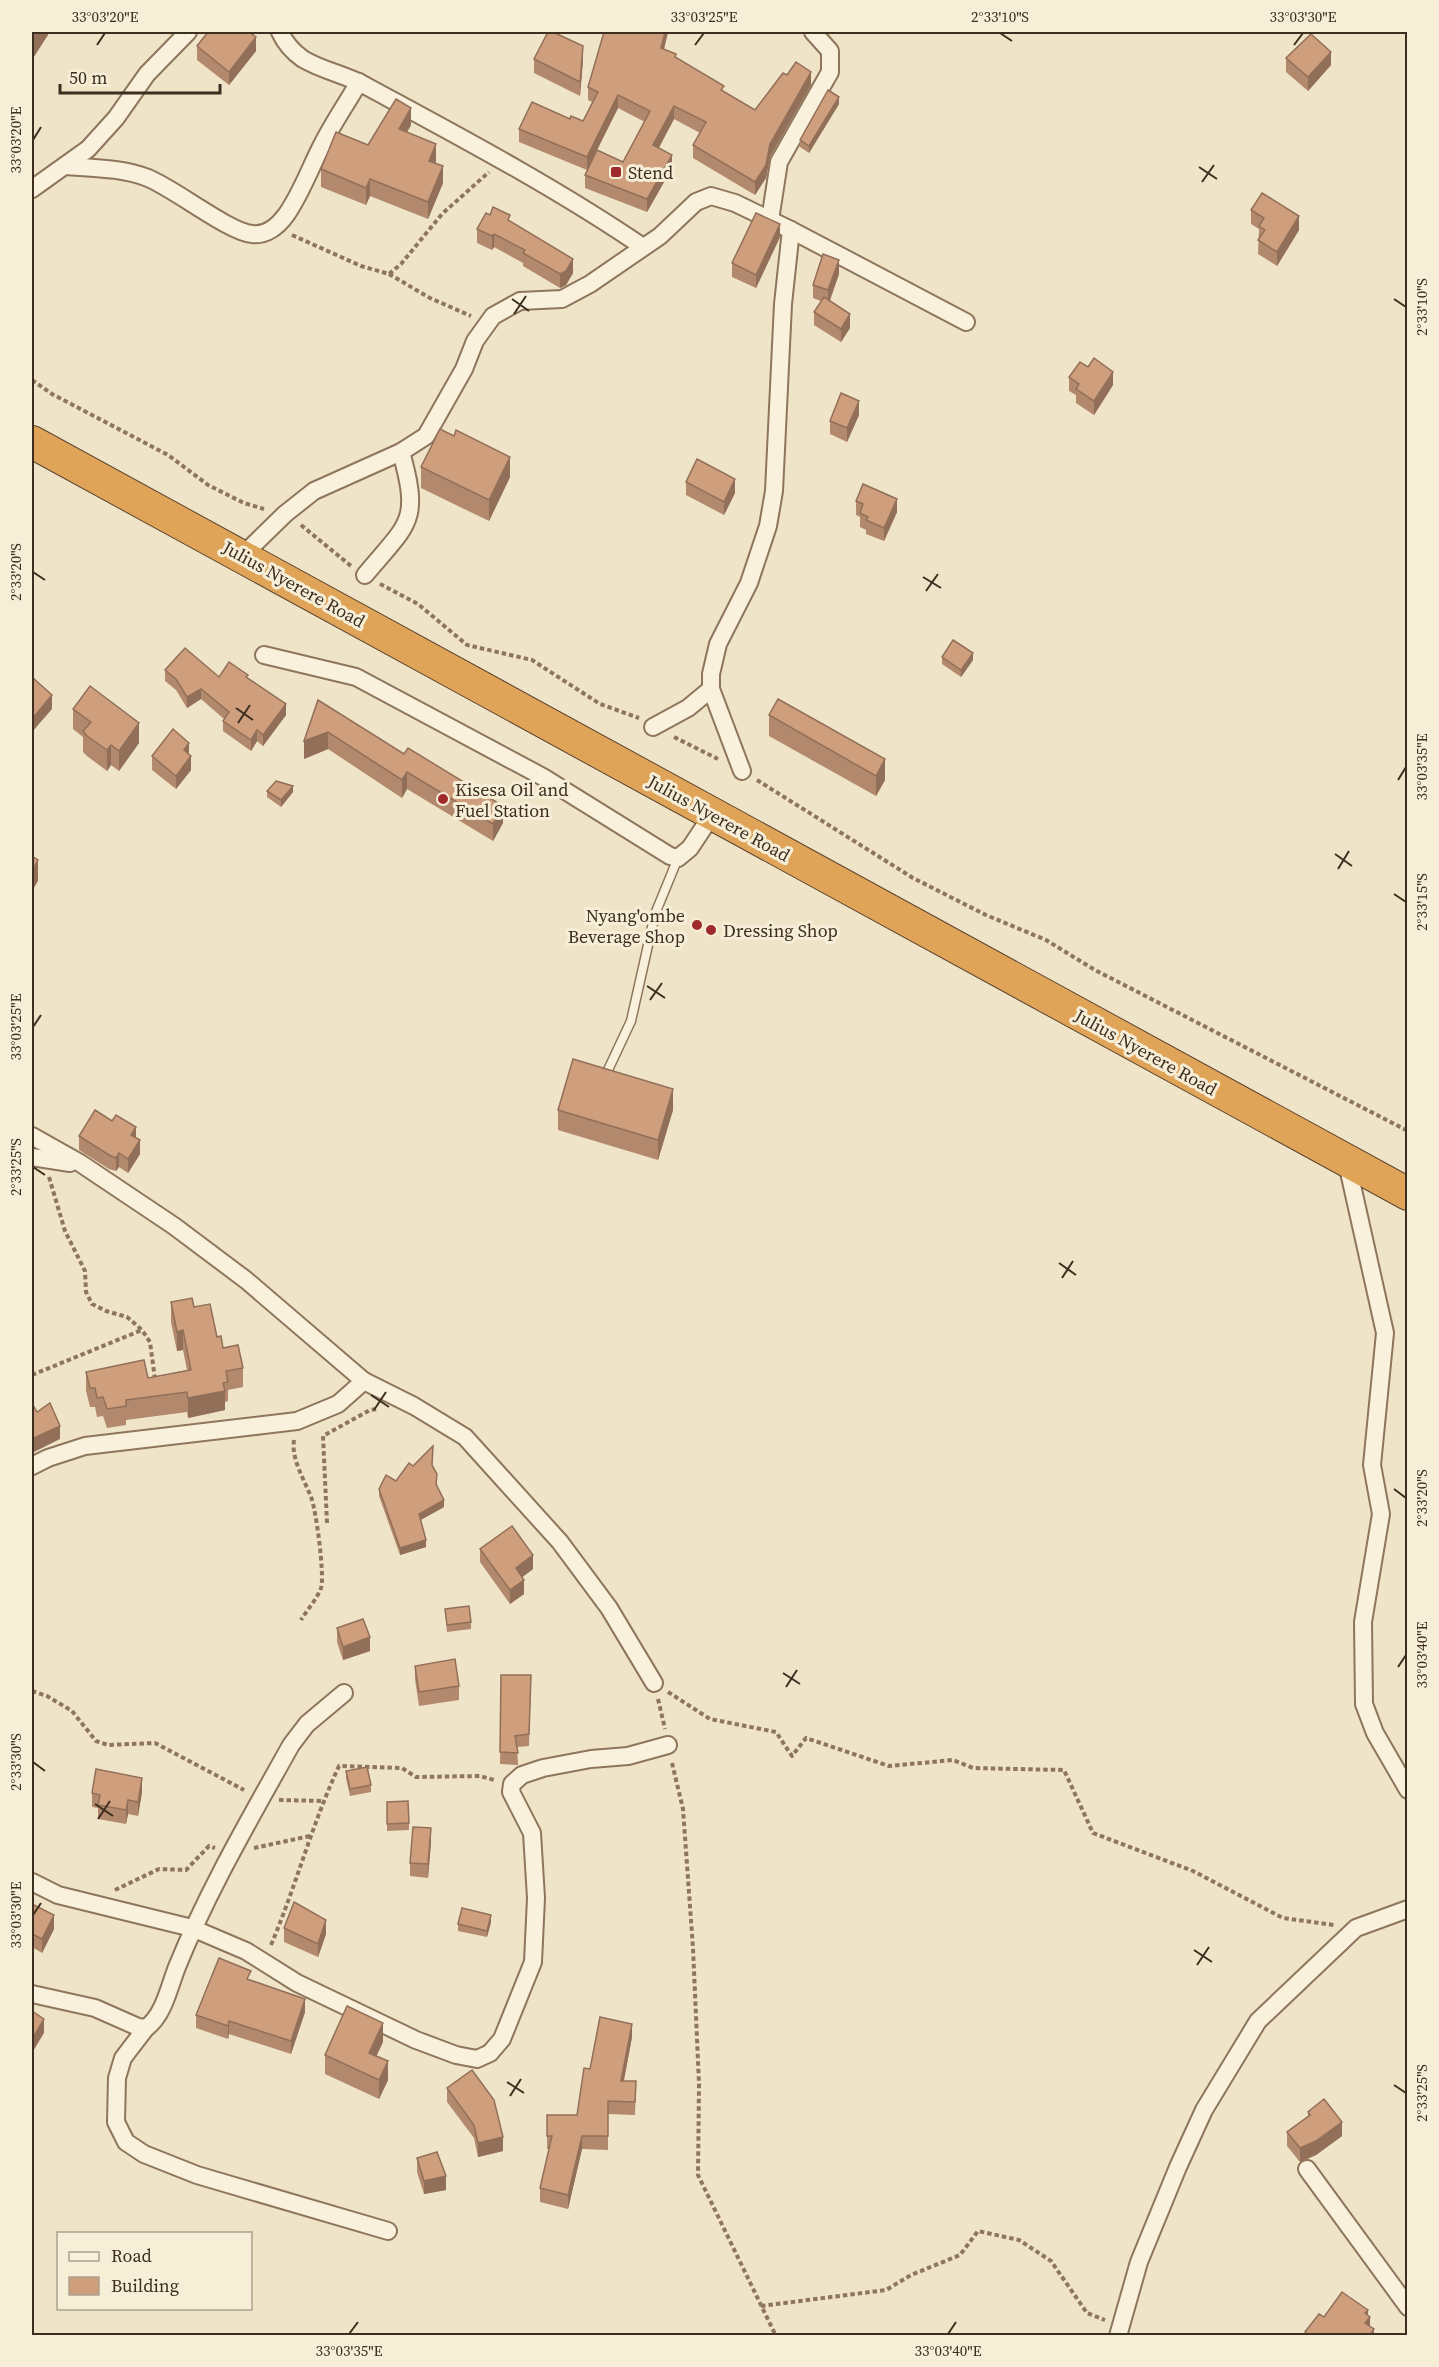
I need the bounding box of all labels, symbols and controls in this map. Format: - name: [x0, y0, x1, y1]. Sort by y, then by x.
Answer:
- text: 33°03'20"E: [71, 6, 139, 27]
- text: 33°03'25"E: [670, 6, 738, 27]
- text: 2°33'10"S: [971, 6, 1029, 27]
- text: 33°03'30"E: [1269, 6, 1337, 27]
- scale bar: [60, 57, 220, 95]
- text: 50 m: [69, 65, 107, 90]
- text: 33°03'20"E: [5, 106, 26, 174]
- place label: Stend: [628, 160, 673, 185]
- marker: Stend: [609, 165, 623, 179]
- text: 2°33'10"S: [1411, 278, 1432, 336]
- street label: Julius Nyerere Road: [218, 534, 370, 633]
- text: 2°33'20"S: [5, 543, 26, 601]
- text: 33°03'35"E: [1411, 733, 1432, 801]
- street label: Julius Nyerere Road: [643, 768, 795, 867]
- place label: Kisesa Oil and Fuel Station: [455, 777, 568, 823]
- marker: Kisesa Oil and Fuel Station: [436, 792, 450, 806]
- text: 2°33'15"S: [1411, 873, 1432, 931]
- place label: Nyang'ombe Beverage Shop: [568, 903, 685, 949]
- marker: Nyang'ombe Beverage Shop: [690, 918, 704, 932]
- place label: Dressing Shop: [723, 918, 838, 943]
- marker: Dressing Shop: [704, 923, 718, 937]
- text: 33°03'25"E: [5, 993, 26, 1061]
- street label: Julius Nyerere Road: [1070, 1002, 1222, 1101]
- text: 2°33'25"S: [5, 1138, 26, 1196]
- text: 2°33'20"S: [1411, 1469, 1432, 1527]
- text: 33°03'40"E: [1411, 1621, 1432, 1689]
- text: 2°33'30"S: [5, 1733, 26, 1791]
- text: 33°03'30"E: [5, 1881, 26, 1949]
- text: 2°33'25"S: [1411, 2064, 1432, 2122]
- legend: [57, 2232, 252, 2310]
- text: Road: [111, 2243, 152, 2268]
- text: Building: [111, 2273, 179, 2298]
- text: 33°03'35"E: [315, 2340, 383, 2361]
- text: 33°03'40"E: [914, 2340, 982, 2361]

